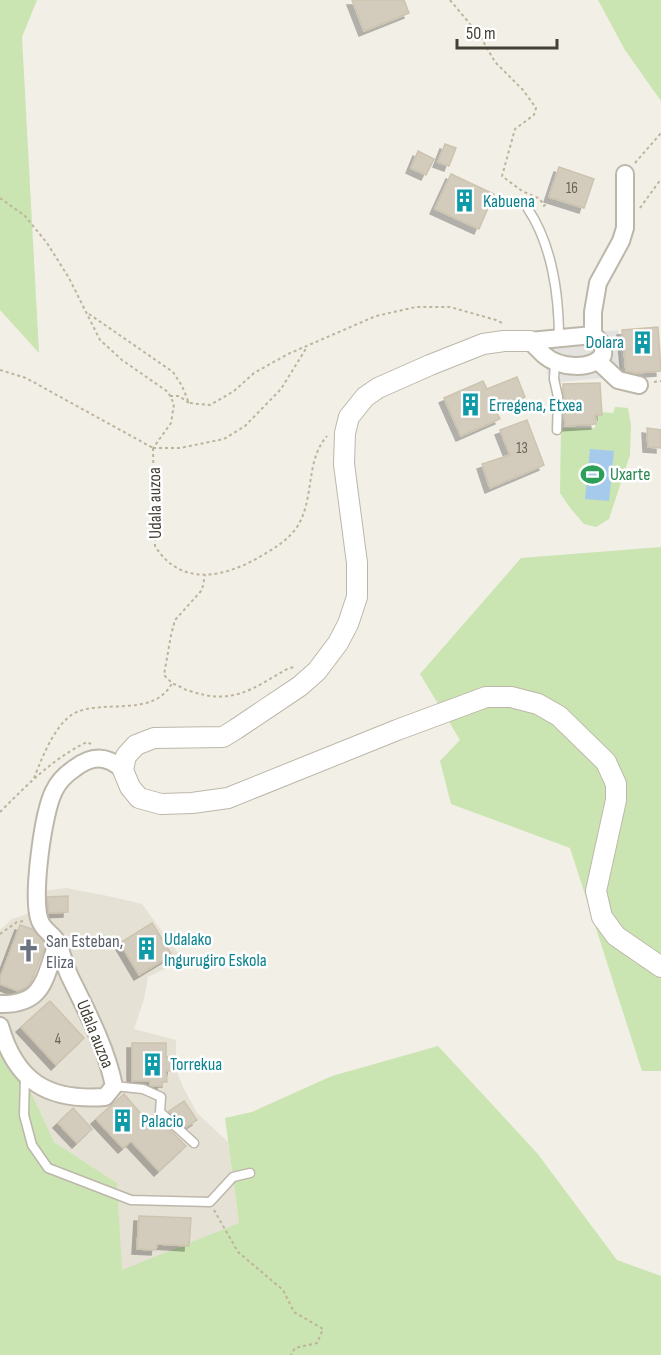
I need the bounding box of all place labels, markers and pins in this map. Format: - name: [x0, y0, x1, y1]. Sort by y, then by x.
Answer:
- building icon: Kabuena: [452, 188, 478, 214]
- place label: Kabuena: [483, 191, 535, 212]
- building icon: Dolara: [629, 329, 655, 355]
- place label: Dolara: [586, 332, 624, 353]
- building icon: Erregena, Etxea: [458, 392, 484, 418]
- place label: Erregena, Etxea: [489, 395, 583, 416]
- sports icon: Uxarte: [579, 461, 605, 487]
- place label: Uxarte: [610, 464, 650, 485]
- place label: Udalako Ingurugiro Eskola: [164, 929, 267, 971]
- place label: San Esteban, Eliza: [46, 931, 123, 973]
- building icon: Udalako Ingurugiro Eskola: [133, 936, 159, 962]
- church icon: San Esteban, Eliza: [15, 938, 41, 964]
- building icon: Torrekua: [139, 1051, 165, 1077]
- place label: Torrekua: [170, 1054, 222, 1075]
- building icon: Palacio: [110, 1108, 136, 1134]
- place label: Palacio: [141, 1111, 184, 1132]

